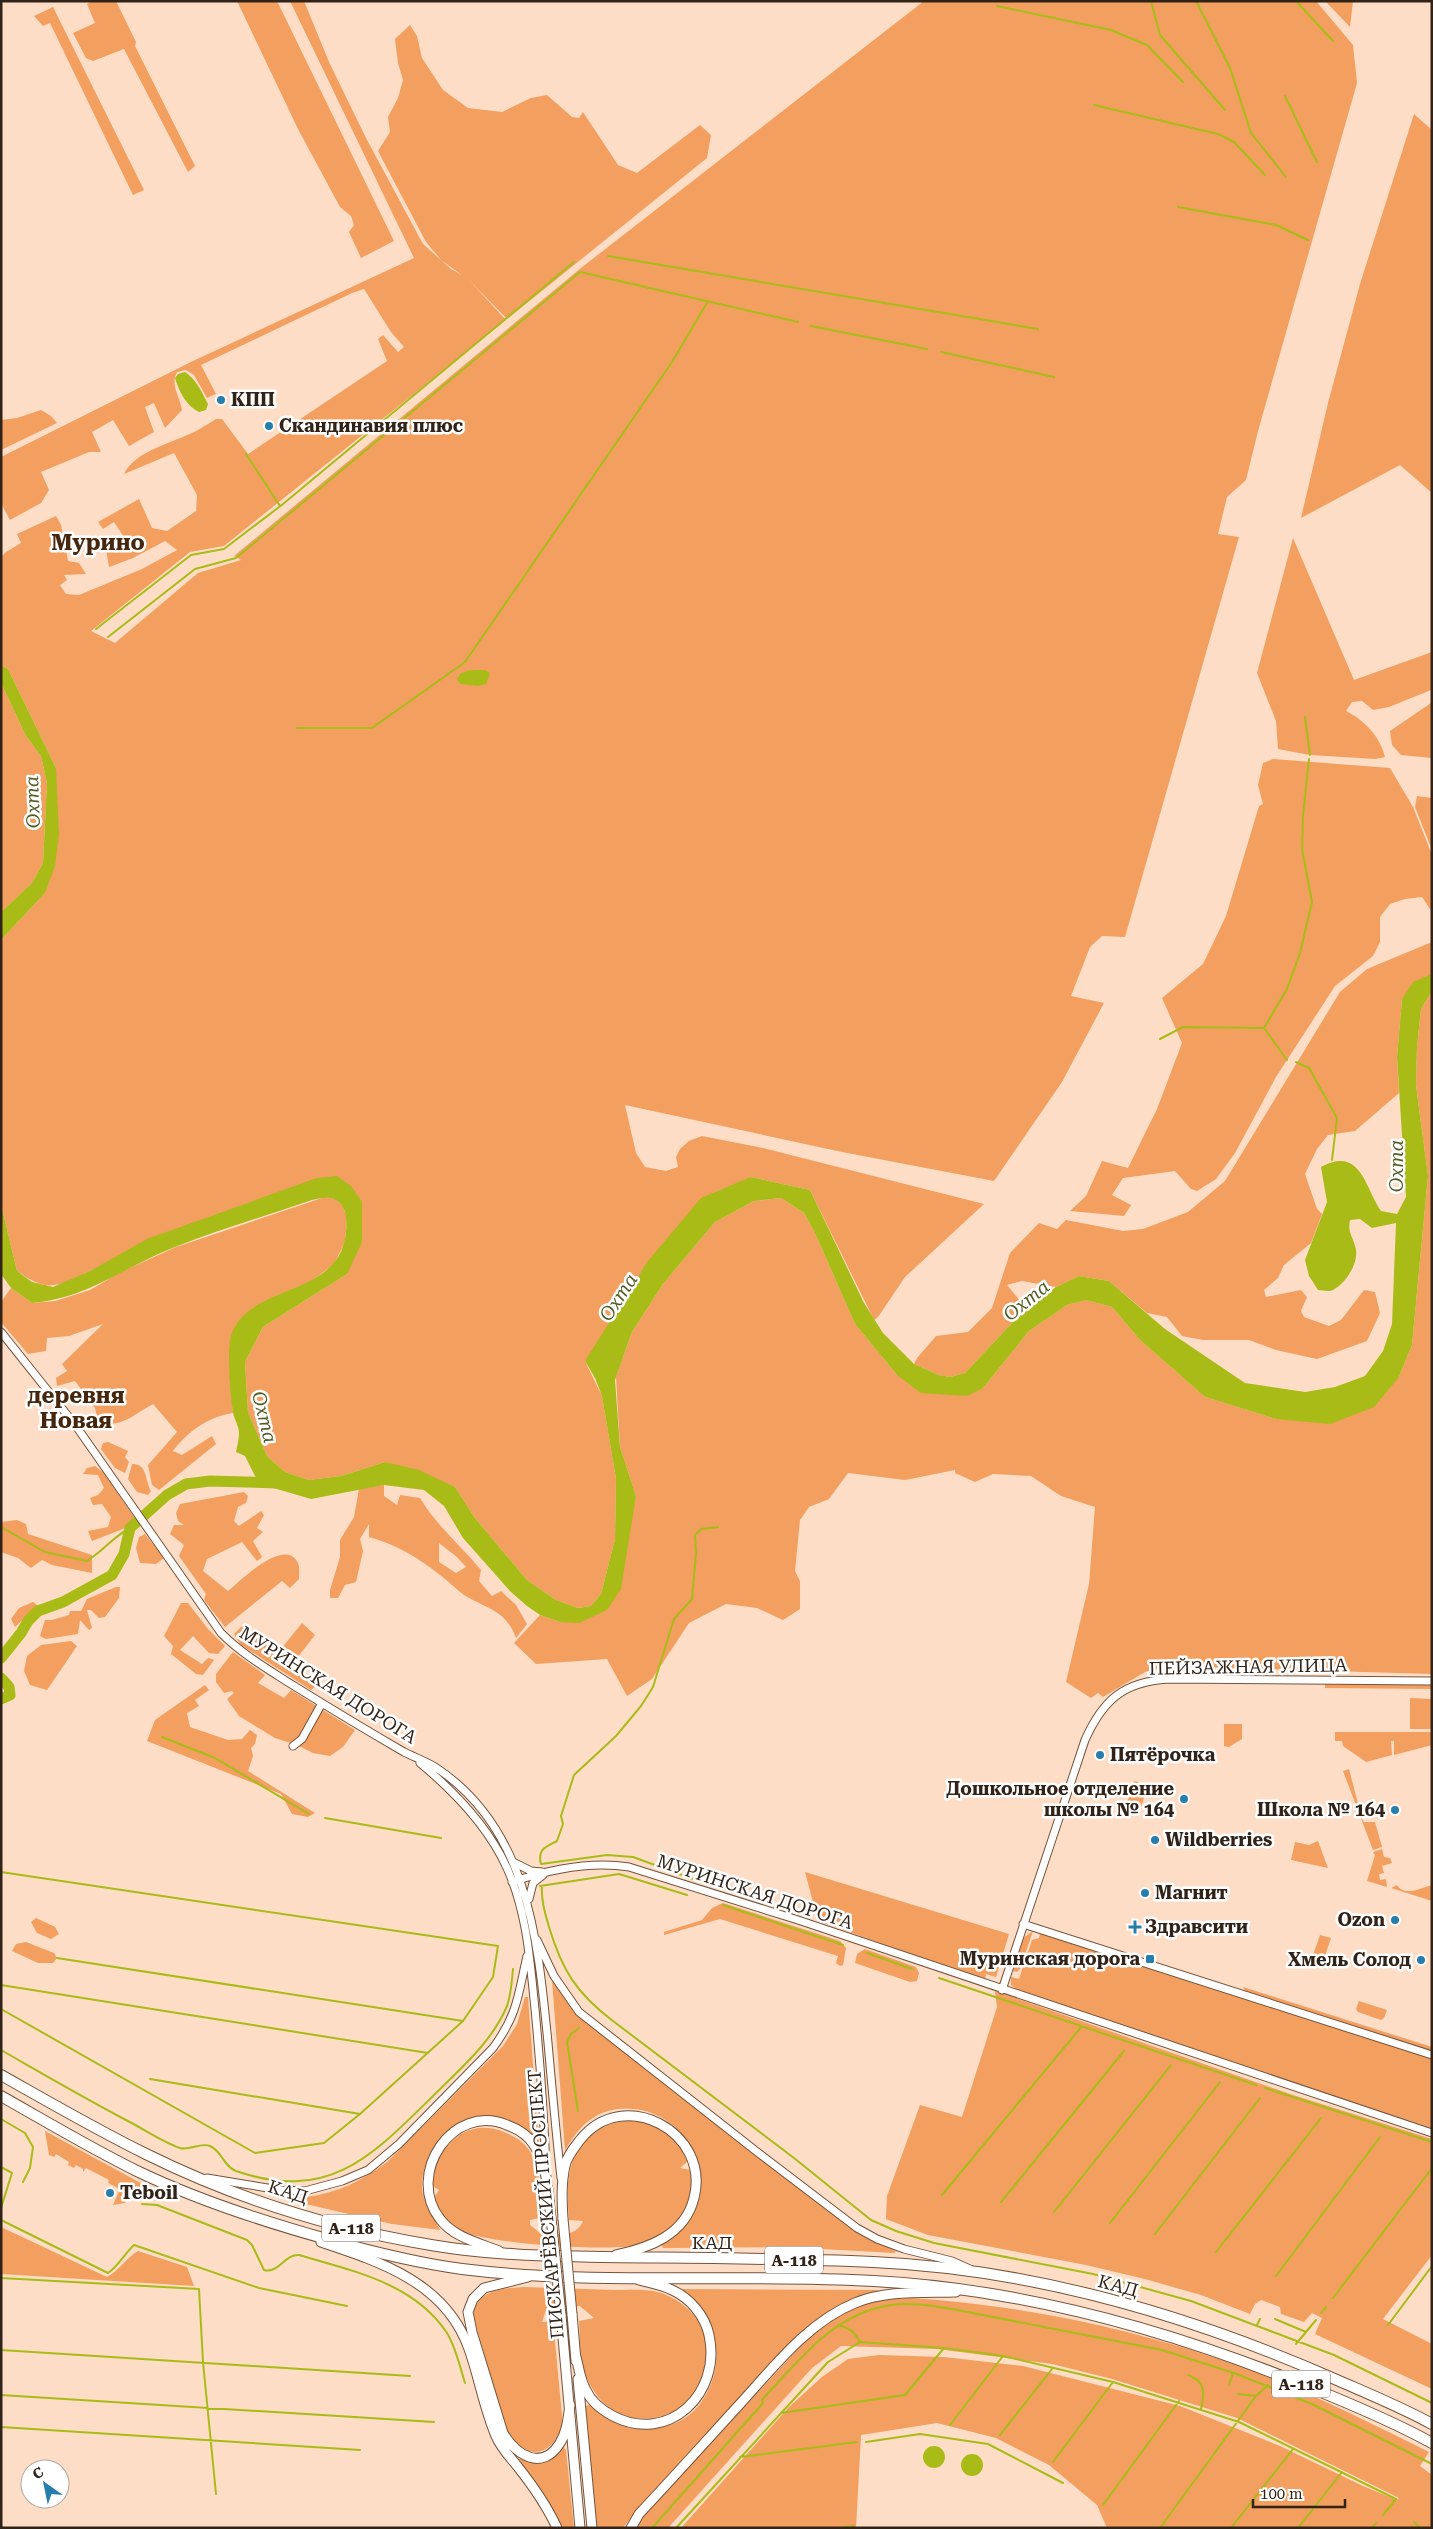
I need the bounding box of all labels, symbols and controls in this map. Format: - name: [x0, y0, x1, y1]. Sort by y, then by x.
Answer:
- place label: КПП: [231, 389, 275, 410]
- marker: КПП: [215, 394, 227, 406]
- place label: Скандинавия плюс: [279, 415, 463, 436]
- marker: Скандинавия плюс: [263, 420, 275, 432]
- district label: Мурино: [51, 530, 145, 555]
- water label: Охта: [20, 775, 45, 829]
- water label: Охта: [1385, 1140, 1408, 1192]
- water label: Охта: [594, 1269, 642, 1326]
- water label: Охта: [999, 1275, 1054, 1326]
- district label: деревня Новая: [27, 1383, 125, 1433]
- water label: Охта: [247, 1389, 282, 1445]
- street label: МУРИНСКАЯ ДОРОГА: [236, 1621, 421, 1748]
- street label: ПЕЙЗАЖНАЯ УЛИЦА: [1149, 1654, 1348, 1679]
- place label: Пятёрочка: [1110, 1744, 1216, 1765]
- marker: Пятёрочка: [1094, 1749, 1106, 1761]
- place label: Дошкольное отделение школы № 164: [946, 1778, 1174, 1820]
- marker: Дошкольное отделение школы № 164: [1178, 1793, 1190, 1805]
- place label: Школа № 164: [1257, 1799, 1385, 1820]
- marker: Школа № 164: [1389, 1804, 1401, 1816]
- place label: Wildberries: [1165, 1829, 1272, 1850]
- marker: Wildberries: [1149, 1834, 1161, 1846]
- street label: МУРИНСКАЯ ДОРОГА: [655, 1850, 856, 1933]
- place label: Магнит: [1155, 1882, 1228, 1903]
- marker: Магнит: [1139, 1887, 1151, 1899]
- place label: Ozon: [1337, 1909, 1385, 1930]
- marker: Ozon: [1389, 1914, 1401, 1926]
- place label: Здравсити: [1145, 1916, 1248, 1937]
- marker: Здравсити: [1129, 1921, 1141, 1933]
- place label: Муринская дорога: [960, 1948, 1140, 1969]
- place label: Хмель Солод: [1288, 1949, 1411, 1970]
- marker: Муринская дорога: [1144, 1953, 1156, 1965]
- marker: Хмель Солод: [1415, 1954, 1427, 1966]
- street label: ПИСКАРЁВСКИЙ ПРОСПЕКТ: [523, 2068, 568, 2340]
- street label: КАД: [266, 2175, 311, 2208]
- place label: Teboil: [120, 2182, 178, 2203]
- marker: Teboil: [104, 2187, 116, 2199]
- road number: А-118: [322, 2214, 380, 2242]
- street label: КАД: [692, 2232, 732, 2253]
- road number: А-118: [765, 2246, 823, 2274]
- street label: КАД: [1096, 2270, 1140, 2301]
- road number: А-118: [1272, 2370, 1330, 2398]
- north arrow: [20, 2459, 70, 2509]
- text: С: [29, 2464, 47, 2482]
- scale bar: [1253, 2476, 1346, 2508]
- text: 100 m: [1260, 2485, 1303, 2503]

